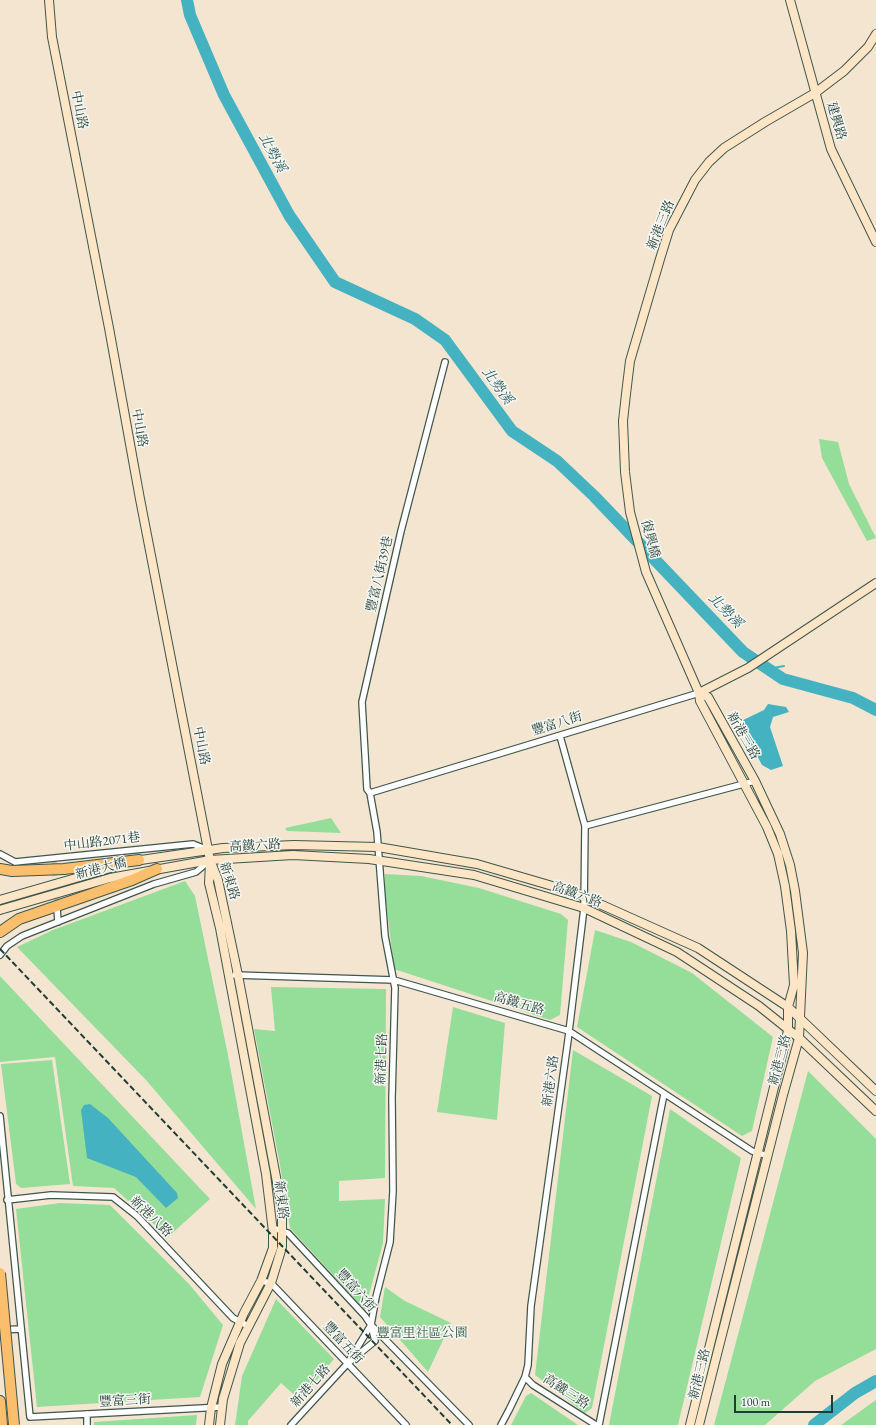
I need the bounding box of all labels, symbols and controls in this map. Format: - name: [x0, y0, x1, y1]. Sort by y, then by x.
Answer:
- street label: 中山路: [68, 89, 90, 131]
- street label: 建興路: [823, 100, 849, 142]
- water label: 北勢溪: [255, 131, 289, 175]
- street label: 新港三路: [644, 198, 678, 252]
- water label: 北勢溪: [478, 364, 516, 408]
- street label: 中山路: [128, 407, 150, 449]
- street label: 復興橋: [637, 518, 663, 560]
- street label: 豐富八街39巷: [364, 534, 396, 614]
- water label: 北勢溪: [704, 590, 746, 632]
- street label: 豐富八街: [530, 709, 584, 739]
- street label: 新港三路: [723, 710, 763, 762]
- street label: 中山路: [190, 725, 212, 767]
- street label: 中山路2071巷: [63, 830, 141, 854]
- street label: 高鐵六路: [229, 837, 281, 855]
- street label: 新港大橋: [74, 855, 128, 883]
- street label: 新東路: [216, 860, 242, 902]
- street label: 高鐵六路: [550, 879, 604, 911]
- street label: 高鐵五路: [492, 989, 546, 1019]
- street label: 新港七路: [373, 1033, 391, 1085]
- street label: 新港三路: [766, 1033, 794, 1087]
- street label: 新港六路: [540, 1054, 562, 1108]
- street label: 新東路: [271, 1180, 291, 1220]
- street label: 新港八路: [127, 1193, 175, 1241]
- street label: 豐富六街: [333, 1266, 379, 1316]
- street label: 豐富五街: [320, 1319, 366, 1367]
- park label: 豐富里社區公園: [377, 1325, 467, 1341]
- street label: 新港三路: [686, 1347, 714, 1401]
- street label: 新港七路: [288, 1361, 334, 1411]
- street label: 高鐵三路: [540, 1371, 592, 1413]
- scale bar: [736, 1387, 835, 1413]
- street label: 豐富三街: [99, 1392, 151, 1410]
- text: 100 m: [741, 1394, 770, 1410]

